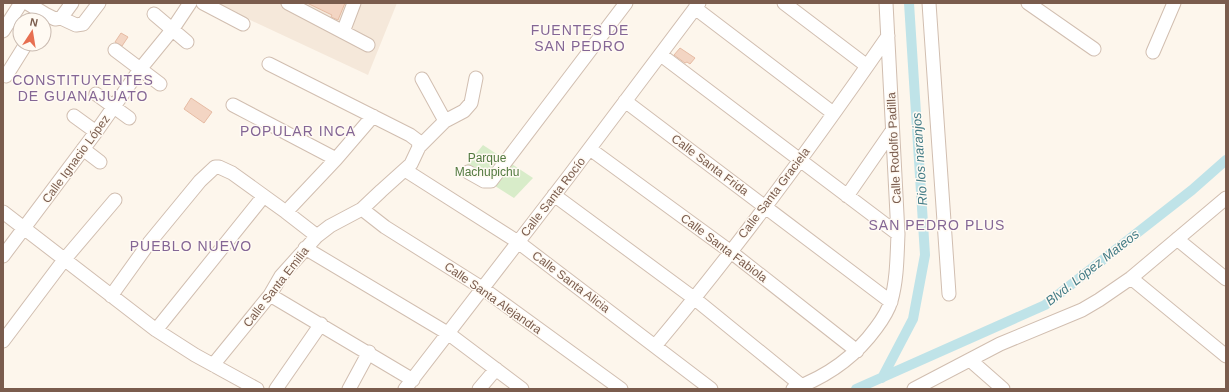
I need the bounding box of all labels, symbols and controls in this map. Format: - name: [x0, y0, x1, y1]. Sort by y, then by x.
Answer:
- north arrow: [12, 12, 52, 52]
- text: N: [29, 16, 39, 29]
- district label: FUENTES DE SAN PEDRO: [531, 22, 629, 54]
- district label: CONSTITUYENTES DE GUANAJUATO: [12, 72, 154, 104]
- street label: Calle Rodolfo Padilla: [884, 92, 904, 204]
- water label: Rio los naranjos: [909, 111, 930, 206]
- street label: Calle Ignacio López: [39, 112, 113, 206]
- district label: POPULAR INCA: [240, 123, 356, 139]
- street label: Calle Santa Frida: [669, 132, 751, 199]
- street label: Calle Santa Graciela: [735, 145, 813, 241]
- park label: Parque Machupichu: [455, 151, 519, 179]
- street label: Calle Santa Rocío: [518, 154, 588, 239]
- street label: Calle Santa Fabiola: [678, 211, 770, 285]
- district label: SAN PEDRO PLUS: [869, 217, 1005, 233]
- water label: Blvd. López Mateos: [1043, 226, 1142, 308]
- district label: PUEBLO NUEVO: [130, 238, 252, 254]
- street label: Calle Santa Emilia: [240, 244, 312, 330]
- street label: Calle Santa Alicia: [529, 248, 613, 316]
- street label: Calle Santa Alejandra: [442, 259, 545, 337]

